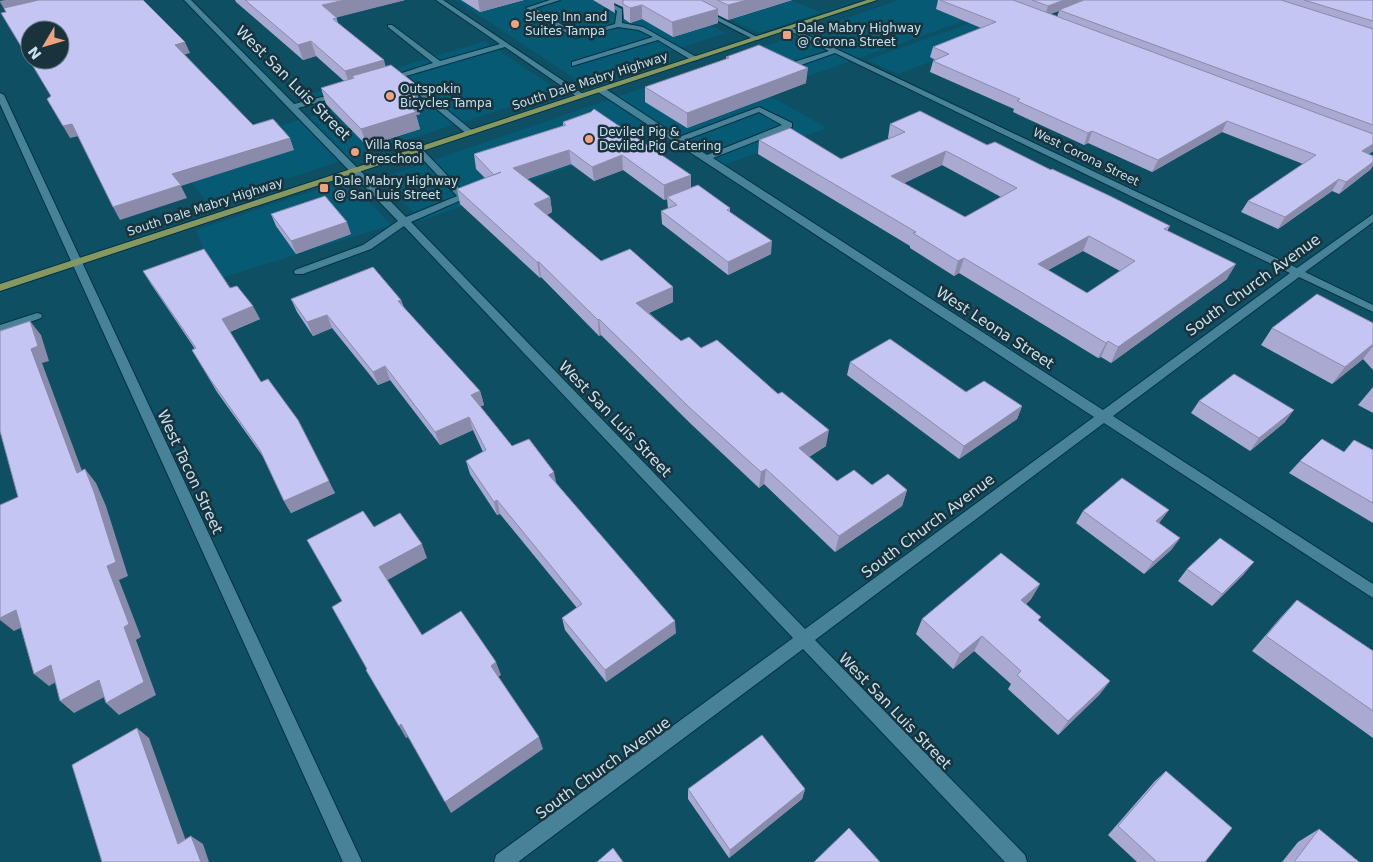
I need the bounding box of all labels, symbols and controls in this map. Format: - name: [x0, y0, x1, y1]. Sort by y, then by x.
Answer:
- place label: Sleep Inn and Suites Tampa: [525, 10, 607, 38]
- marker: Sleep Inn and Suites Tampa: [509, 18, 521, 30]
- north arrow: [20, 20, 70, 70]
- place label: Dale Mabry Highway @ Corona Street: [797, 21, 921, 49]
- street label: West San Luis Street: [232, 22, 354, 144]
- marker: Dale Mabry Highway @ Corona Street: [781, 29, 793, 41]
- text: N: [25, 43, 45, 63]
- street label: South Dale Mabry Highway: [510, 49, 670, 113]
- place label: Outspokin Bicycles Tampa: [400, 82, 492, 110]
- marker: Outspokin Bicycles Tampa: [384, 90, 396, 102]
- place label: Deviled Pig & Deviled Pig Catering: [599, 125, 721, 153]
- street label: West Corona Street: [1031, 125, 1142, 189]
- marker: Deviled Pig & Deviled Pig Catering: [583, 133, 595, 145]
- place label: Villa Rosa Preschool: [365, 138, 423, 166]
- marker: Villa Rosa Preschool: [349, 146, 361, 158]
- place label: Dale Mabry Highway @ San Luis Street: [334, 174, 458, 202]
- street label: South Dale Mabry Highway: [125, 175, 285, 239]
- marker: Dale Mabry Highway @ San Luis Street: [318, 182, 330, 194]
- street label: South Church Avenue: [1182, 230, 1324, 340]
- street label: West Leona Street: [933, 283, 1058, 373]
- street label: West San Luis Street: [555, 357, 675, 481]
- street label: West Tacon Street: [153, 407, 227, 537]
- street label: South Church Avenue: [858, 470, 998, 582]
- street label: West San Luis Street: [835, 649, 955, 773]
- street label: South Church Avenue: [532, 713, 674, 823]

